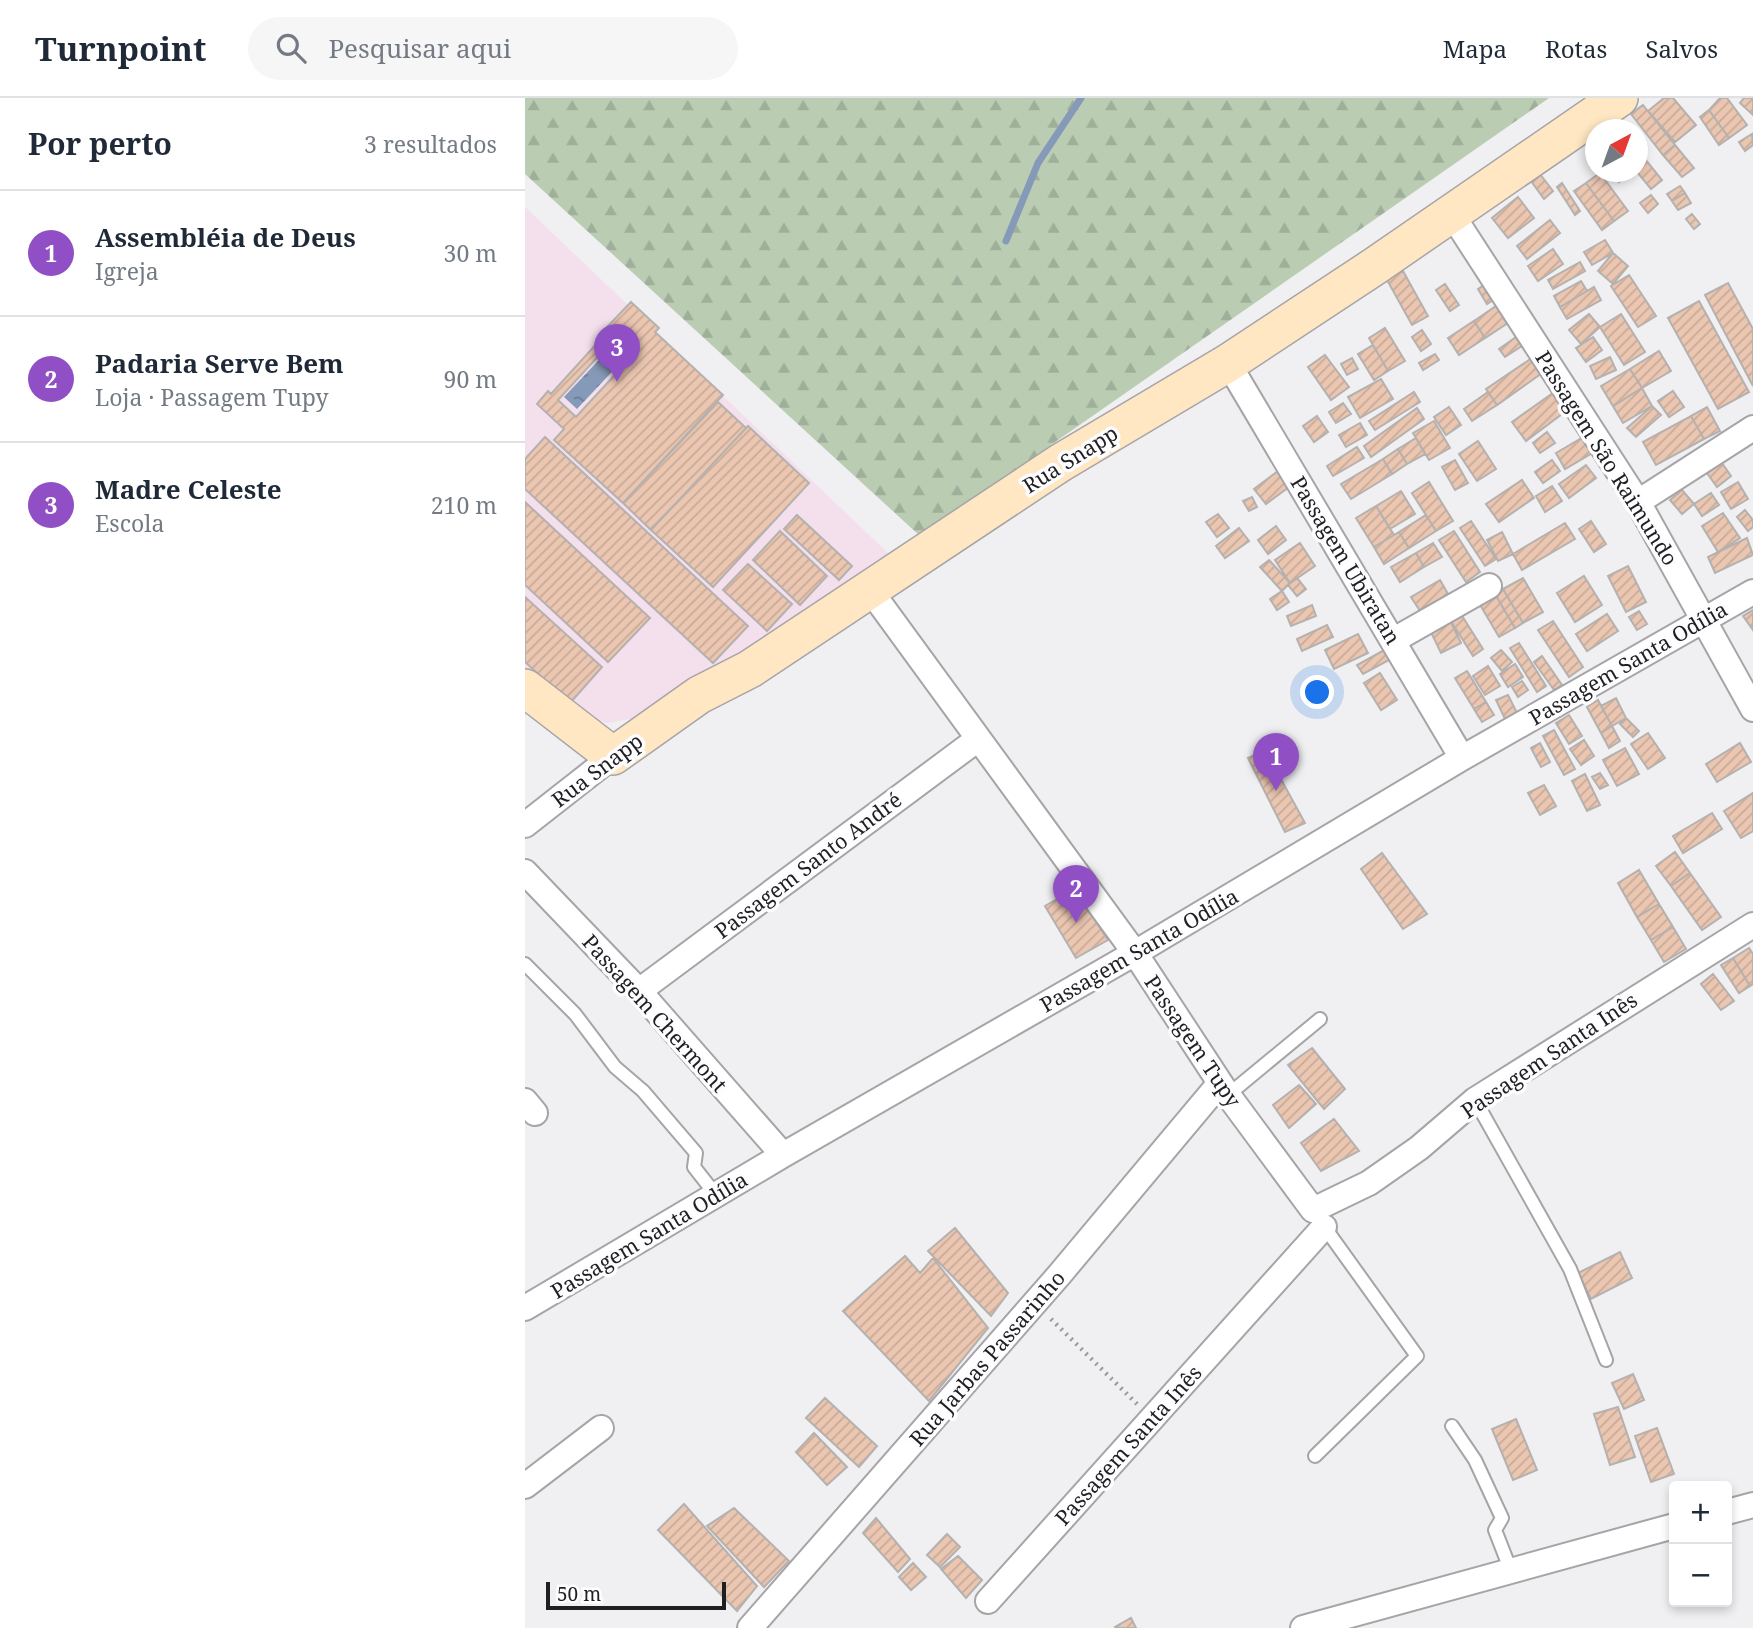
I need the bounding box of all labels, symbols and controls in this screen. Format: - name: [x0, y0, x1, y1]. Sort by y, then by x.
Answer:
- search box: [248, 17, 738, 80]
- text: Turnpoint: [35, 26, 206, 71]
- icon: search: [272, 29, 310, 67]
- text: Pesquisar aqui: [328, 30, 511, 66]
- text: Mapa: [1443, 32, 1507, 65]
- text: Rotas: [1545, 32, 1607, 65]
- text: Salvos: [1645, 32, 1718, 65]
- north arrow: [1585, 119, 1648, 182]
- text: Por perto: [28, 123, 172, 164]
- text: 3 resultados: [364, 128, 497, 160]
- text: Assembléia de Deus: [95, 219, 356, 255]
- text: 1: [45, 237, 58, 269]
- text: 30 m: [444, 237, 497, 269]
- text: Igreja: [95, 255, 159, 287]
- pin: 3: [594, 324, 640, 382]
- text: Padaria Serve Bem: [95, 345, 344, 381]
- street label: Passagem São Raimundo: [1529, 345, 1685, 571]
- text: 2: [45, 363, 58, 395]
- text: 90 m: [444, 363, 497, 395]
- text: Loja · Passagem Tupy: [95, 381, 328, 413]
- street label: Rua Snapp: [1017, 419, 1123, 499]
- text: Madre Celeste: [95, 471, 282, 507]
- street label: Passagem Ubiratan: [1285, 471, 1407, 649]
- text: 3: [45, 489, 58, 521]
- text: 210 m: [431, 489, 497, 521]
- text: Escola: [95, 507, 164, 539]
- street label: Passagem Santa Odília: [1524, 595, 1732, 731]
- your location: [1300, 675, 1334, 709]
- street label: Rua Snapp: [546, 727, 648, 813]
- pin: 1: [1253, 733, 1299, 791]
- street label: Passagem Santo André: [709, 785, 907, 945]
- pin: 2: [1053, 865, 1099, 923]
- street label: Passagem Santa Odília: [1035, 882, 1243, 1018]
- street label: Passagem Chermont: [577, 928, 733, 1098]
- street label: Passagem Tupy: [1138, 969, 1248, 1113]
- street label: Passagem Santa Inês: [1456, 986, 1642, 1124]
- street label: Passagem Santa Odília: [545, 1165, 753, 1305]
- street label: Rua Jarbas Passarinho: [903, 1264, 1071, 1452]
- street label: Passagem Santa Inês: [1048, 1359, 1208, 1531]
- map controls: [1669, 1481, 1732, 1607]
- button: +: [1669, 1481, 1732, 1544]
- button: −: [1669, 1544, 1732, 1607]
- scale bar: [546, 1579, 726, 1611]
- text: 50 m: [557, 1581, 601, 1607]

